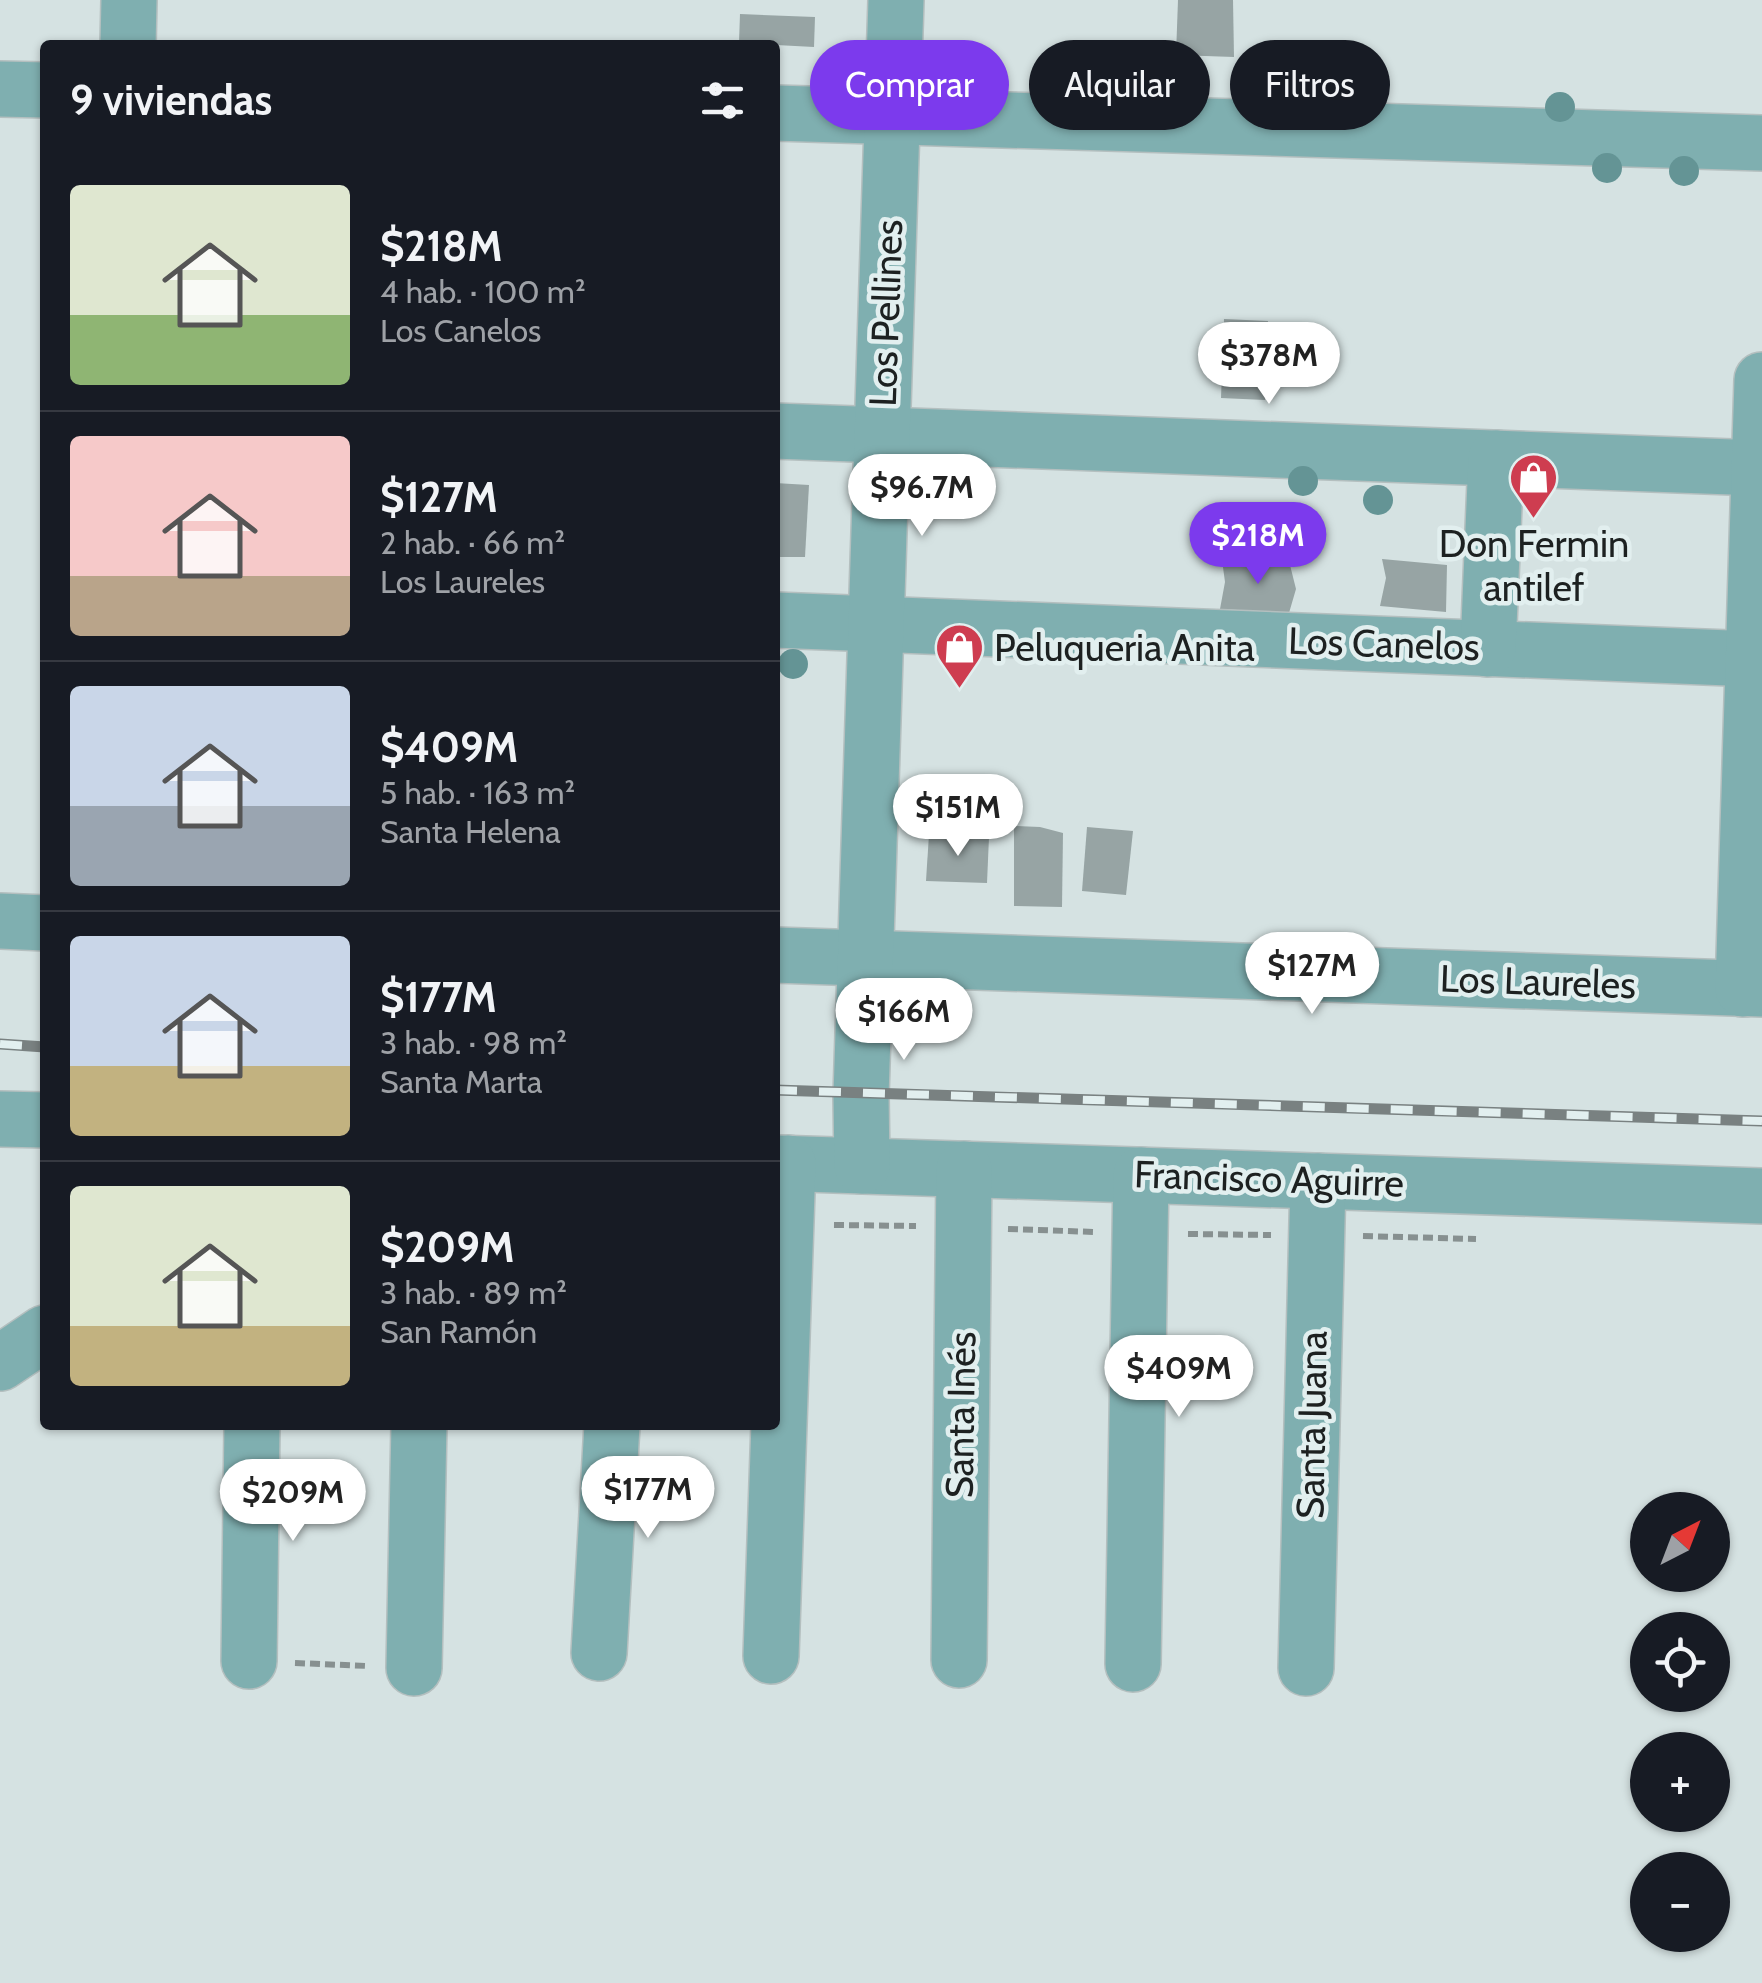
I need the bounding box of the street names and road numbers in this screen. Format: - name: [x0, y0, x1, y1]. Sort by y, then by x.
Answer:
- street label: Los Pellines: [859, 219, 912, 407]
- street label: Los Canelos: [1287, 617, 1481, 670]
- street label: Los Laureles: [1439, 955, 1637, 1008]
- street label: Francisco Aguirre: [1133, 1150, 1405, 1207]
- street label: Santa Inés: [936, 1331, 985, 1499]
- street label: Santa Juana: [1286, 1331, 1337, 1519]

